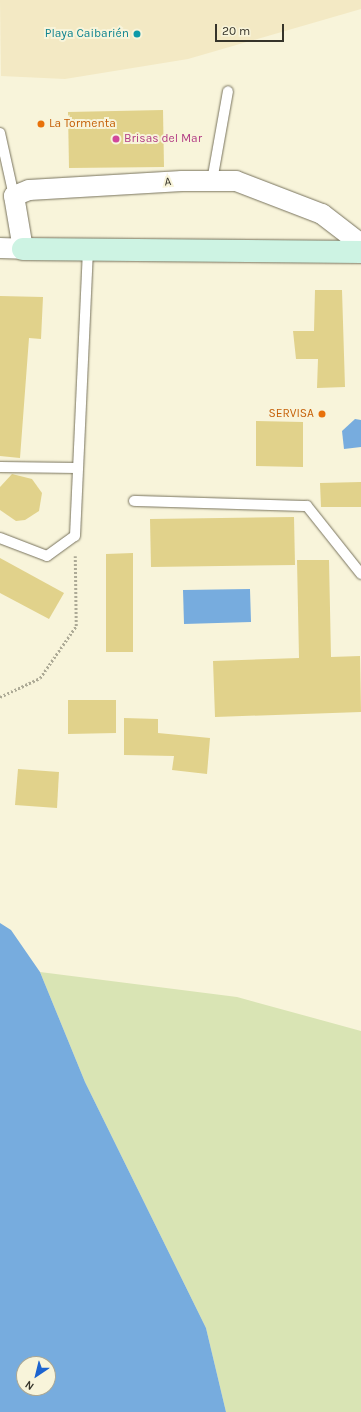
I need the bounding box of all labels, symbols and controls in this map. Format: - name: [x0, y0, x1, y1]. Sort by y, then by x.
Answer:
- scale bar: [217, 16, 286, 42]
- text: 20 m: [222, 24, 250, 38]
- place label: Playa Caibarién: [45, 27, 129, 41]
- marker: Playa Caibarién: [132, 29, 142, 39]
- place label: La Tormenta: [49, 117, 116, 131]
- marker: La Tormenta: [36, 119, 46, 129]
- place label: Brisas del Mar: [124, 132, 202, 146]
- marker: Brisas del Mar: [111, 134, 121, 144]
- street label: A: [164, 175, 172, 189]
- place label: SERVISA: [268, 407, 314, 421]
- marker: SERVISA: [317, 409, 327, 419]
- north arrow: [16, 1356, 56, 1396]
- text: N: [22, 1378, 36, 1393]

